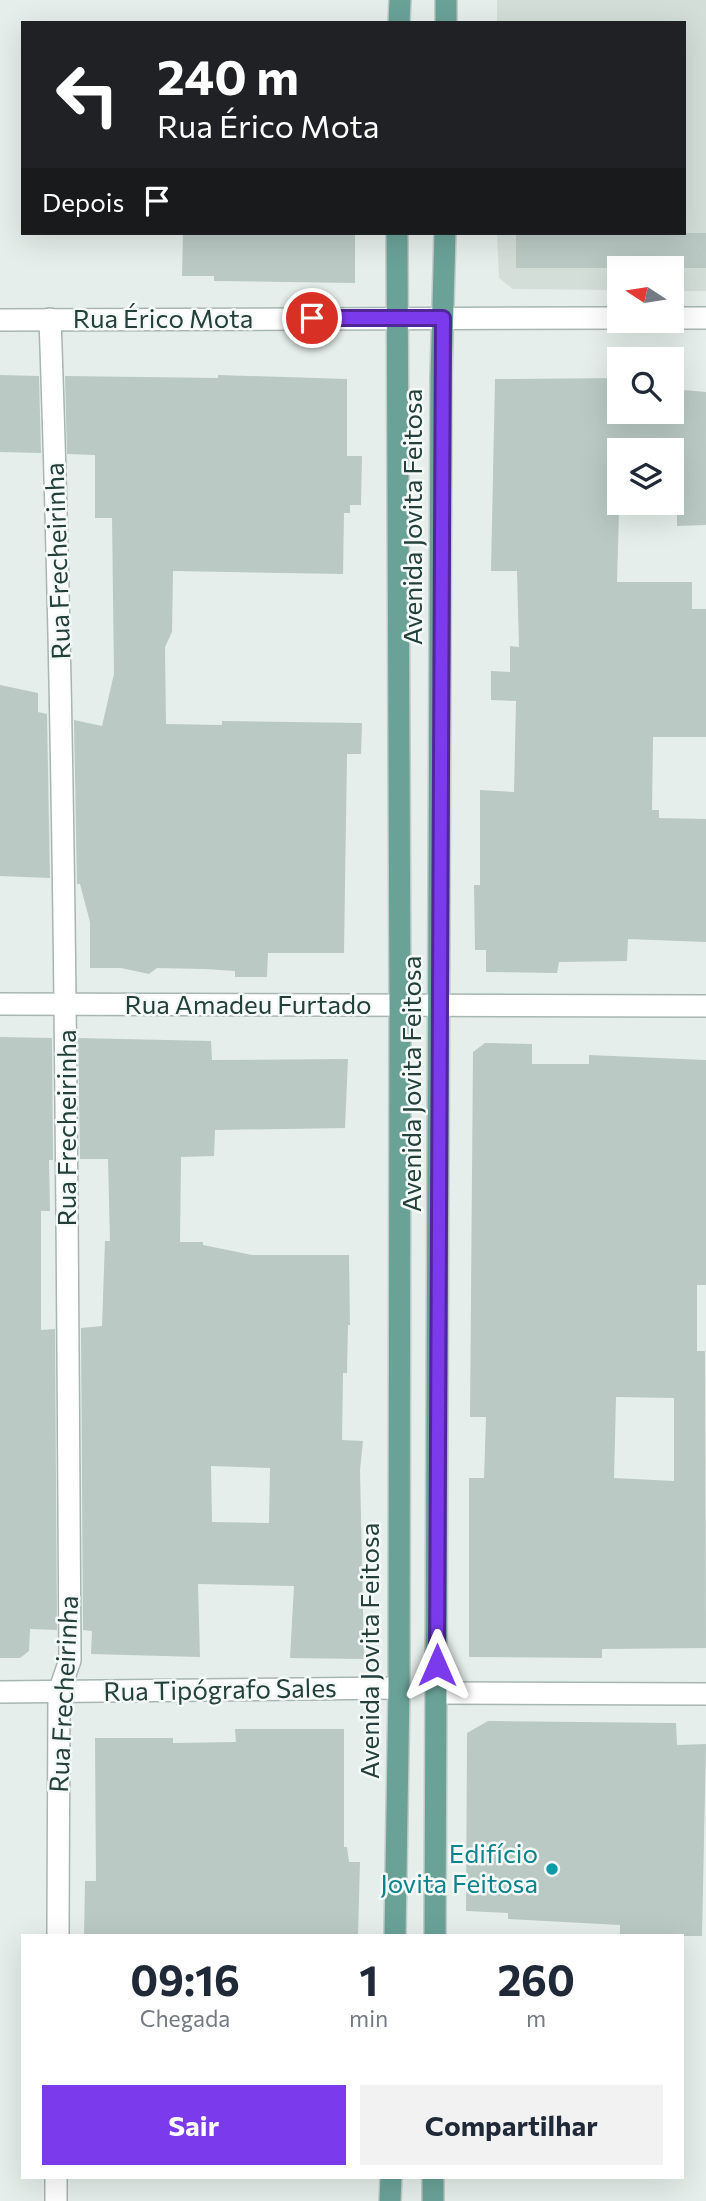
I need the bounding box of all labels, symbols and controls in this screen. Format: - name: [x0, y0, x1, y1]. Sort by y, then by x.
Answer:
- text: 240 m: [157, 45, 299, 105]
- icon: left: [42, 49, 133, 140]
- text: Rua Érico Mota: [157, 105, 379, 145]
- icon: arrive: [138, 182, 176, 220]
- text: Depois: [42, 186, 124, 217]
- north arrow: [607, 256, 684, 332]
- map controls: [607, 256, 684, 515]
- pin: [282, 288, 342, 348]
- icon: arrive: [293, 299, 331, 337]
- street label: Rua Érico Mota: [73, 302, 253, 333]
- button: search: [607, 347, 684, 424]
- street label: Avenida Jovita Feitosa: [396, 389, 427, 645]
- button: layers: [607, 438, 684, 515]
- street label: Rua Frecheirinha: [38, 462, 75, 660]
- street label: Avenida Jovita Feitosa: [395, 956, 426, 1212]
- street label: Rua Amadeu Furtado: [124, 988, 372, 1019]
- street label: Rua Frecheirinha: [50, 1029, 81, 1227]
- street label: Avenida Jovita Feitosa: [353, 1523, 384, 1779]
- street label: Rua Frecheirinha: [42, 1595, 83, 1793]
- position arrow: [400, 1628, 474, 1702]
- street label: Rua Tipógrafo Sales: [103, 1671, 337, 1706]
- place label: Edifício Jovita Feitosa: [380, 1837, 538, 1898]
- marker: Edifício Jovita Feitosa: [544, 1861, 560, 1877]
- text: 09:16: [130, 1953, 240, 2005]
- text: 1: [359, 1953, 378, 2005]
- text: 260: [497, 1953, 575, 2005]
- text: Chegada: [140, 2004, 230, 2032]
- text: min: [349, 2004, 388, 2032]
- text: m: [526, 2004, 546, 2032]
- button: Sair: [42, 2085, 346, 2165]
- button: Compartilhar: [360, 2085, 663, 2165]

